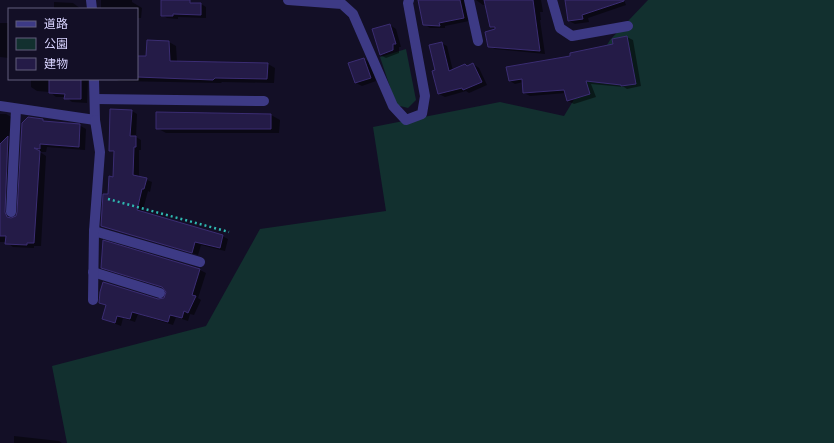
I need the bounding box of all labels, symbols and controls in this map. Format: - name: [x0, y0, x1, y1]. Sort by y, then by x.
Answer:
- legend: [8, 8, 138, 80]
- text: 道路: [44, 17, 68, 31]
- text: 公園: [44, 37, 68, 51]
- text: 建物: [44, 57, 68, 71]

